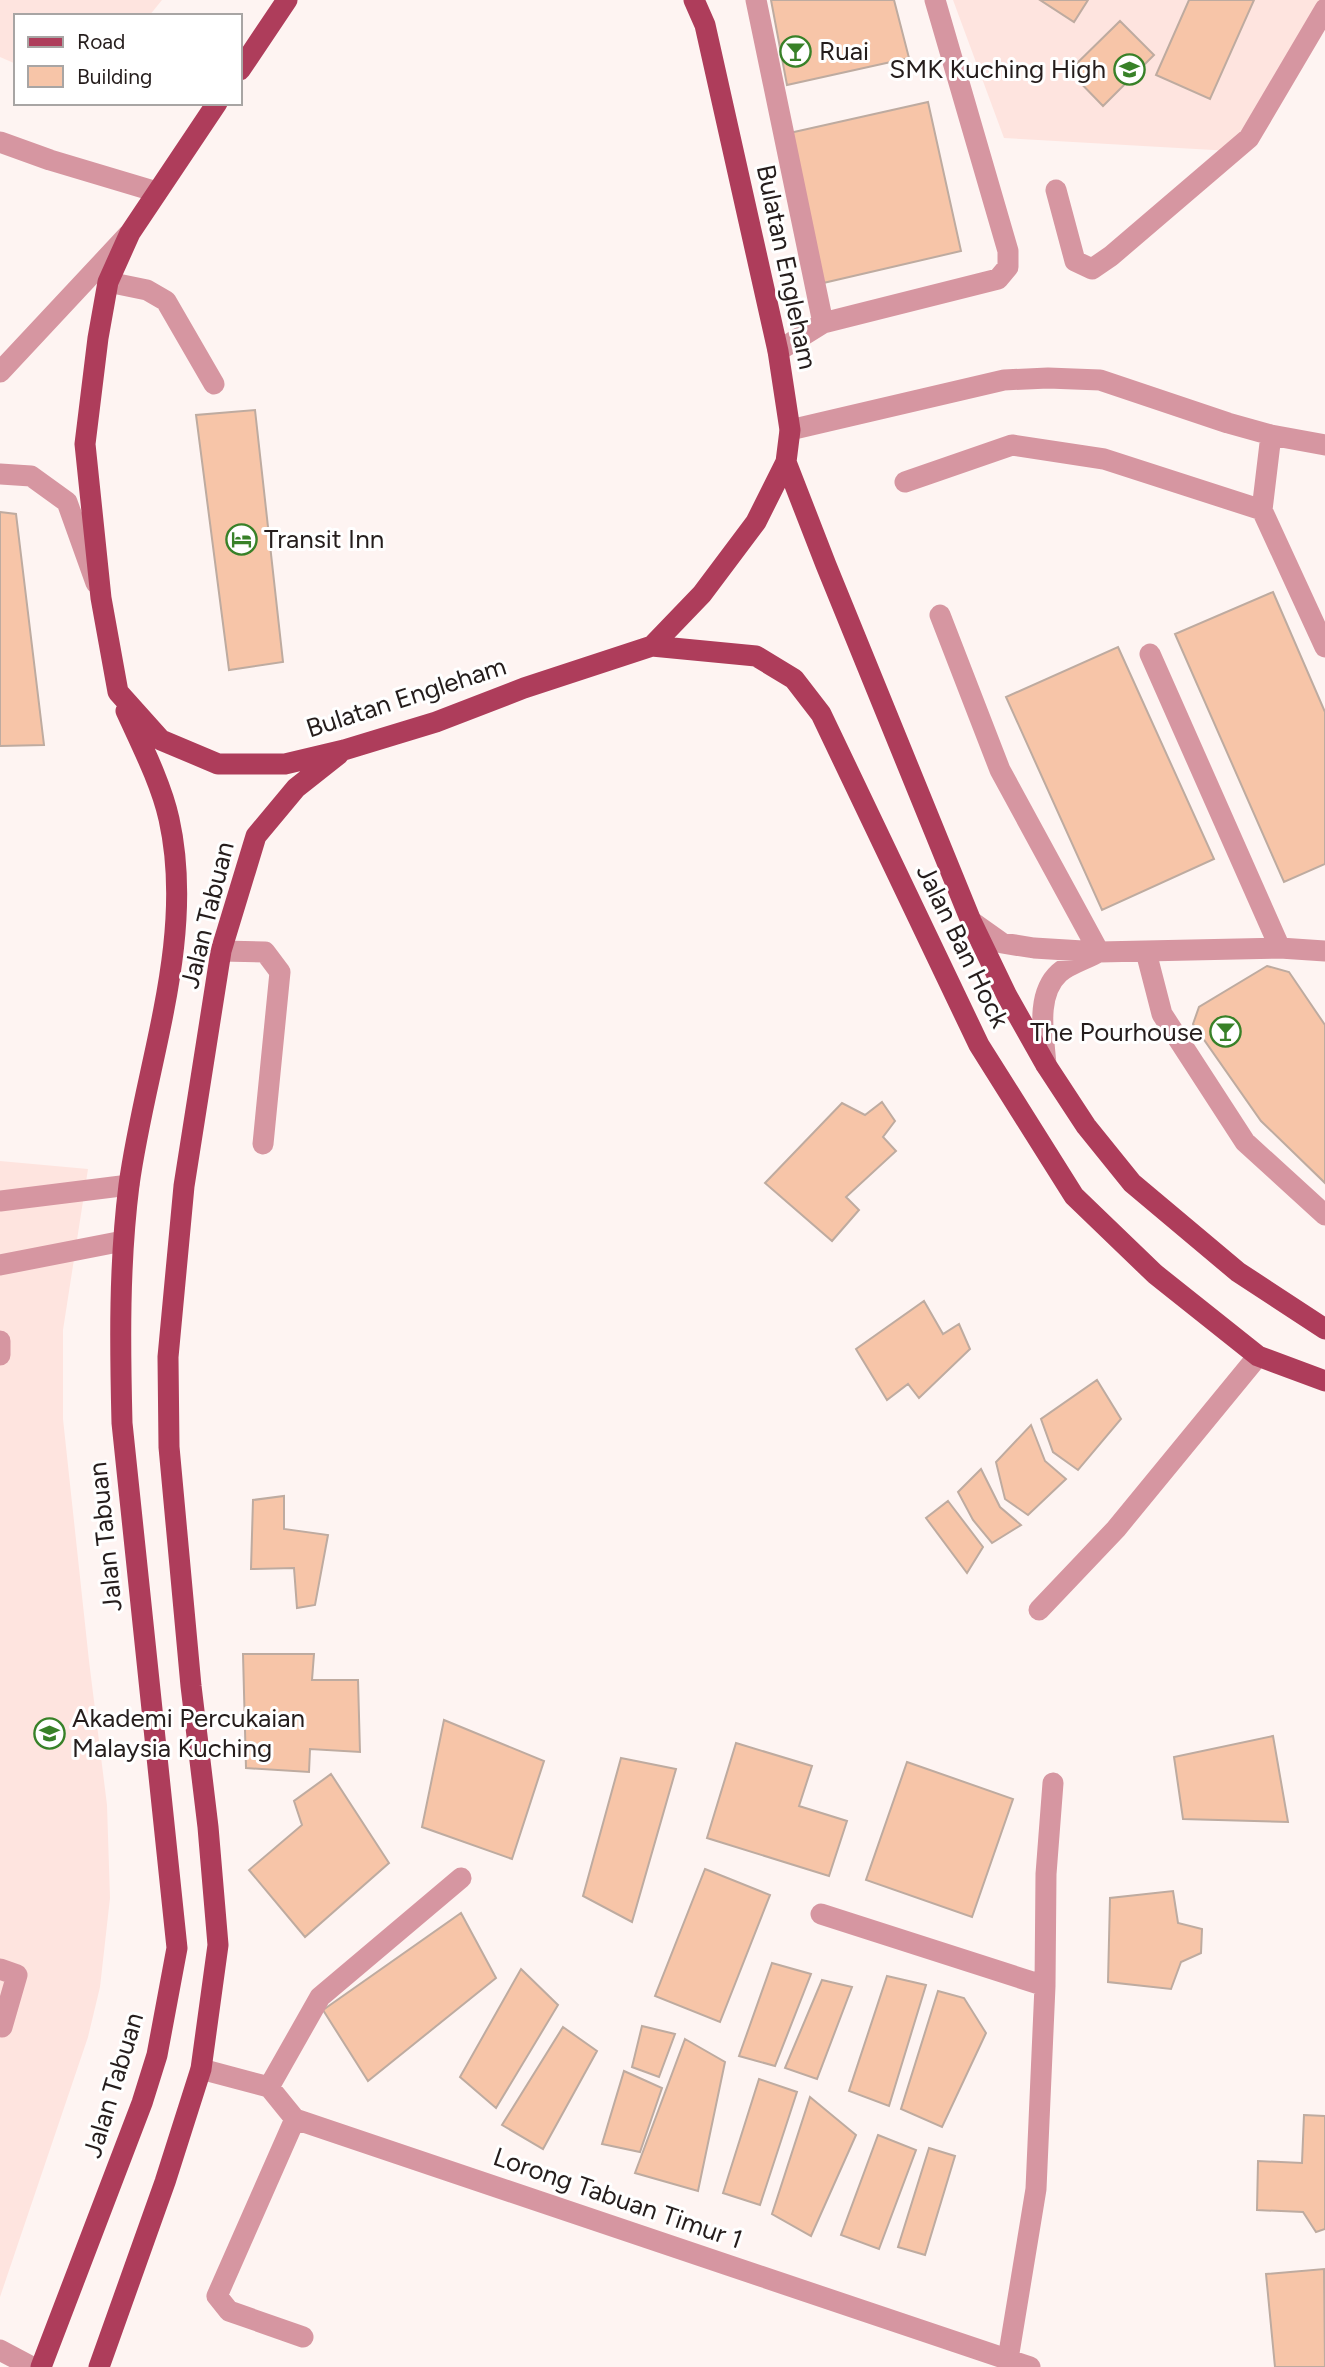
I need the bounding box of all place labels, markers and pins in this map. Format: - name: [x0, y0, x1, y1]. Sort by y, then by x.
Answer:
- bar icon: Ruai: [779, 34, 813, 68]
- place label: Ruai: [819, 35, 869, 67]
- school or university icon: SMK Kuching High: [1112, 52, 1146, 86]
- place label: SMK Kuching High: [889, 53, 1106, 85]
- hotel icon: Transit Inn: [224, 522, 258, 556]
- place label: Transit Inn: [264, 523, 384, 555]
- bar icon: The Pourhouse: [1209, 1015, 1243, 1049]
- place label: The Pourhouse: [1030, 1016, 1203, 1048]
- place label: Akademi Percukaian Malaysia Kuching: [72, 1702, 305, 1764]
- school or university icon: Akademi Percukaian Malaysia Kuching: [32, 1716, 66, 1750]

